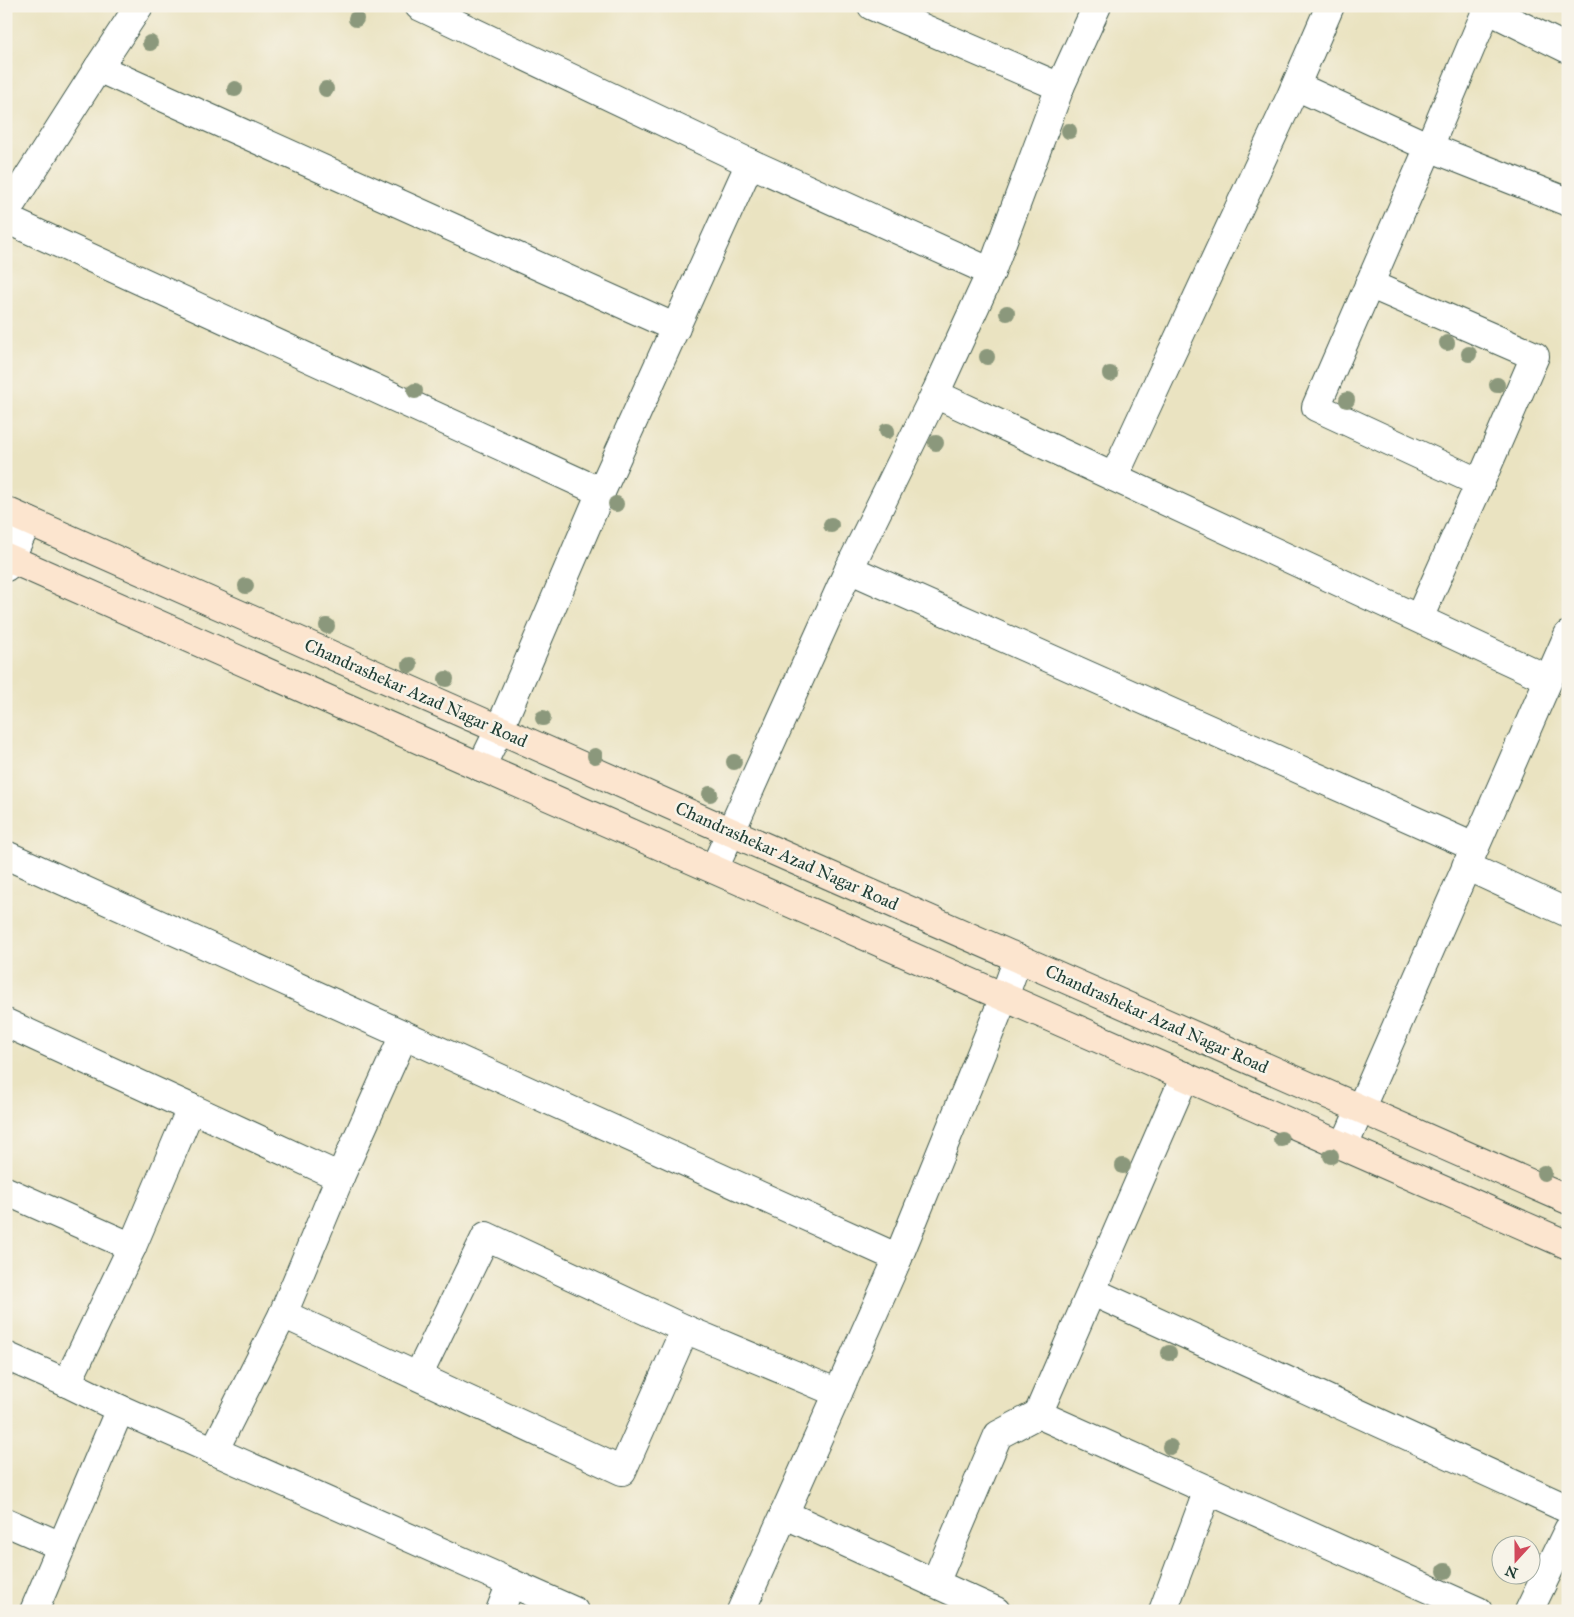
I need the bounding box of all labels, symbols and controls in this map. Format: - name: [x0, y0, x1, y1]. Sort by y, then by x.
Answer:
- street label: Chandrashekar Azad Nagar Road: [301, 634, 531, 753]
- street label: Chandrashekar Azad Nagar Road: [672, 797, 902, 916]
- street label: Chandrashekar Azad Nagar Road: [1042, 960, 1272, 1079]
- north arrow: [1492, 1534, 1542, 1584]
- text: N: [1503, 1562, 1520, 1582]

